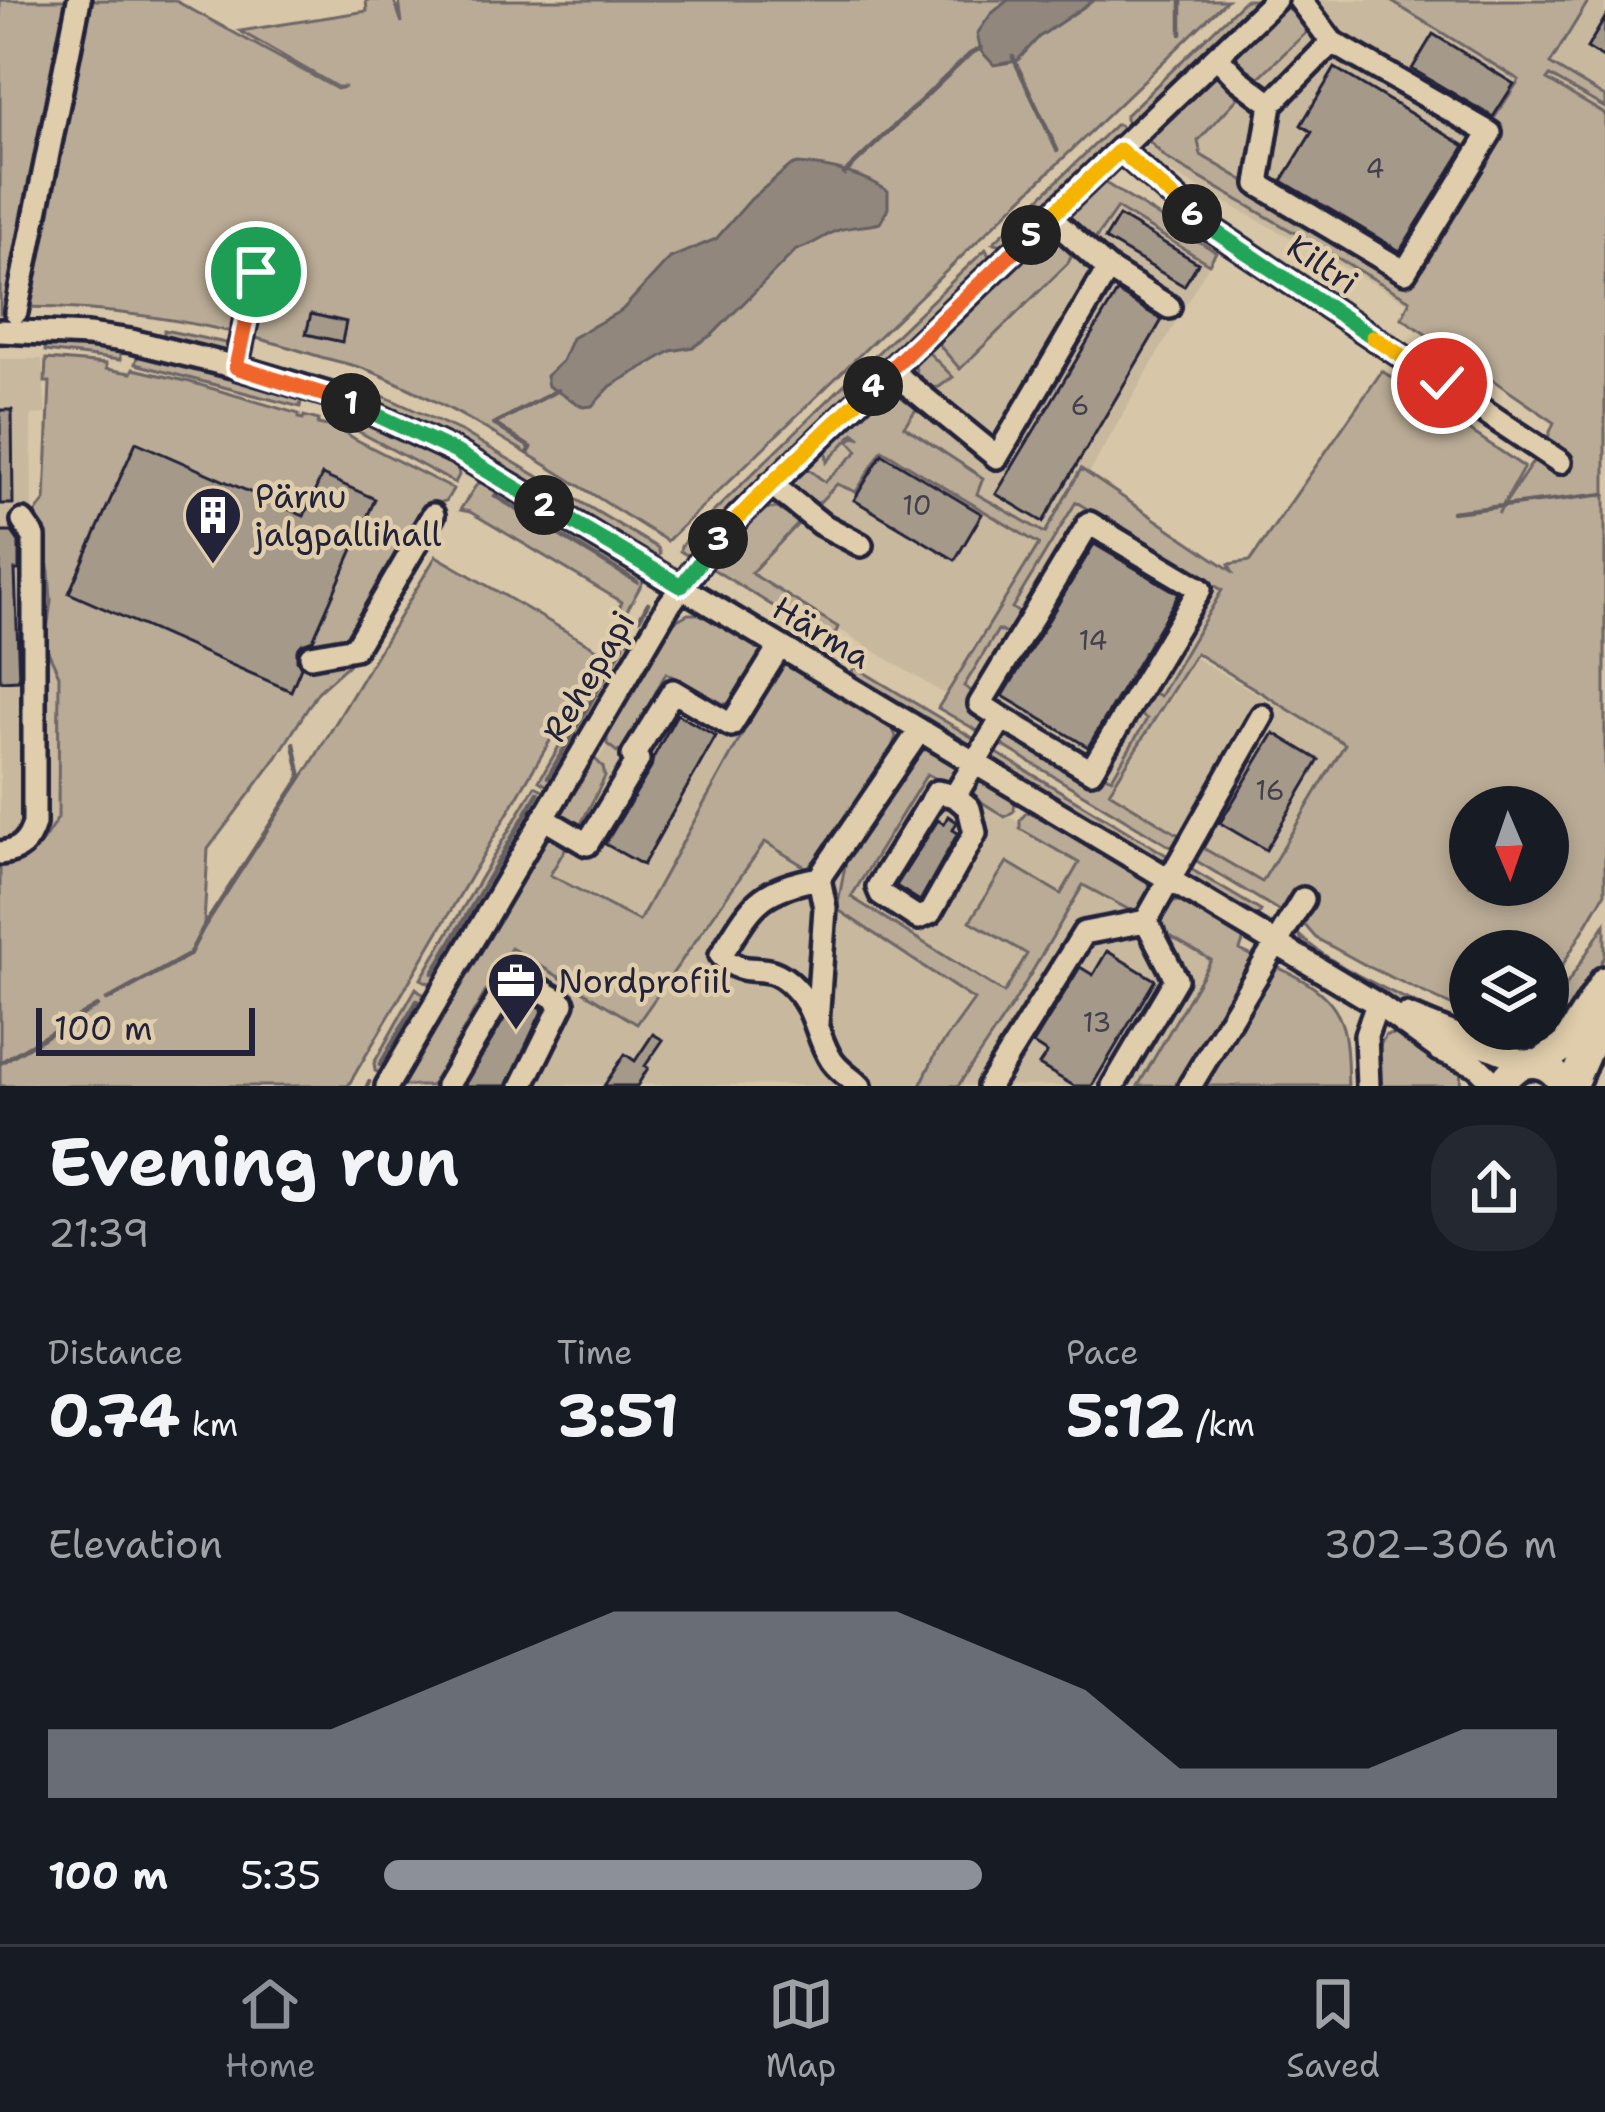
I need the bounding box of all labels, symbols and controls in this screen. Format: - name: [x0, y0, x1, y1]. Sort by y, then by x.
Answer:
- house number: 4: [1366, 150, 1384, 187]
- pin: 6: [1162, 184, 1222, 244]
- text: 6: [1180, 191, 1204, 236]
- pin: 5: [1001, 205, 1061, 265]
- text: 5: [1021, 212, 1041, 257]
- pin: [205, 221, 307, 323]
- street label: Kiltri: [1278, 224, 1367, 305]
- icon: arrive: [223, 239, 289, 305]
- pin: [1391, 332, 1493, 434]
- icon: check: [1409, 350, 1475, 416]
- pin: 4: [843, 356, 903, 416]
- text: 4: [861, 363, 885, 408]
- pin: 1: [321, 373, 381, 433]
- text: 1: [343, 380, 359, 425]
- house number: 6: [1071, 387, 1089, 424]
- place label: Pärnu jalgpallihall: [253, 474, 442, 557]
- pin: 2: [514, 475, 574, 535]
- text: 2: [532, 482, 556, 527]
- building icon: Pärnu jalgpallihall: [182, 484, 244, 566]
- house number: 10: [902, 487, 932, 524]
- pin: 3: [688, 509, 748, 569]
- text: 3: [706, 516, 730, 561]
- street label: Härma: [764, 586, 879, 679]
- street label: Rehepapi: [532, 602, 645, 750]
- house number: 14: [1079, 622, 1107, 659]
- house number: 16: [1255, 772, 1285, 809]
- north arrow: [1449, 786, 1569, 906]
- map controls: [1449, 786, 1569, 1050]
- button: layers: [1449, 930, 1569, 1050]
- office icon: Nordprofiil: [485, 950, 547, 1032]
- place label: Nordprofiil: [558, 959, 730, 1004]
- scale bar: [36, 1002, 255, 1055]
- house number: 13: [1083, 1004, 1111, 1041]
- text: 100 m: [54, 1006, 153, 1051]
- text: Evening run: [48, 1118, 459, 1206]
- button: share: [1431, 1125, 1557, 1251]
- text: 21:39: [48, 1207, 149, 1259]
- text: Distance: [48, 1330, 183, 1375]
- text: Time: [557, 1330, 633, 1375]
- text: Pace: [1066, 1330, 1139, 1375]
- text: 0.74: [48, 1375, 180, 1455]
- text: 3:51: [557, 1375, 679, 1455]
- text: 5:12: [1066, 1375, 1185, 1455]
- text: km: [180, 1402, 238, 1447]
- text: /km: [1185, 1402, 1255, 1447]
- text: Elevation: [48, 1518, 223, 1570]
- text: 302–306 m: [1324, 1518, 1557, 1570]
- text: 100 m: [48, 1849, 168, 1901]
- text: 5:35: [240, 1849, 321, 1901]
- tab: Home: [225, 1971, 316, 2088]
- tab: Map: [766, 1971, 836, 2088]
- tab: Saved: [1286, 1971, 1380, 2088]

